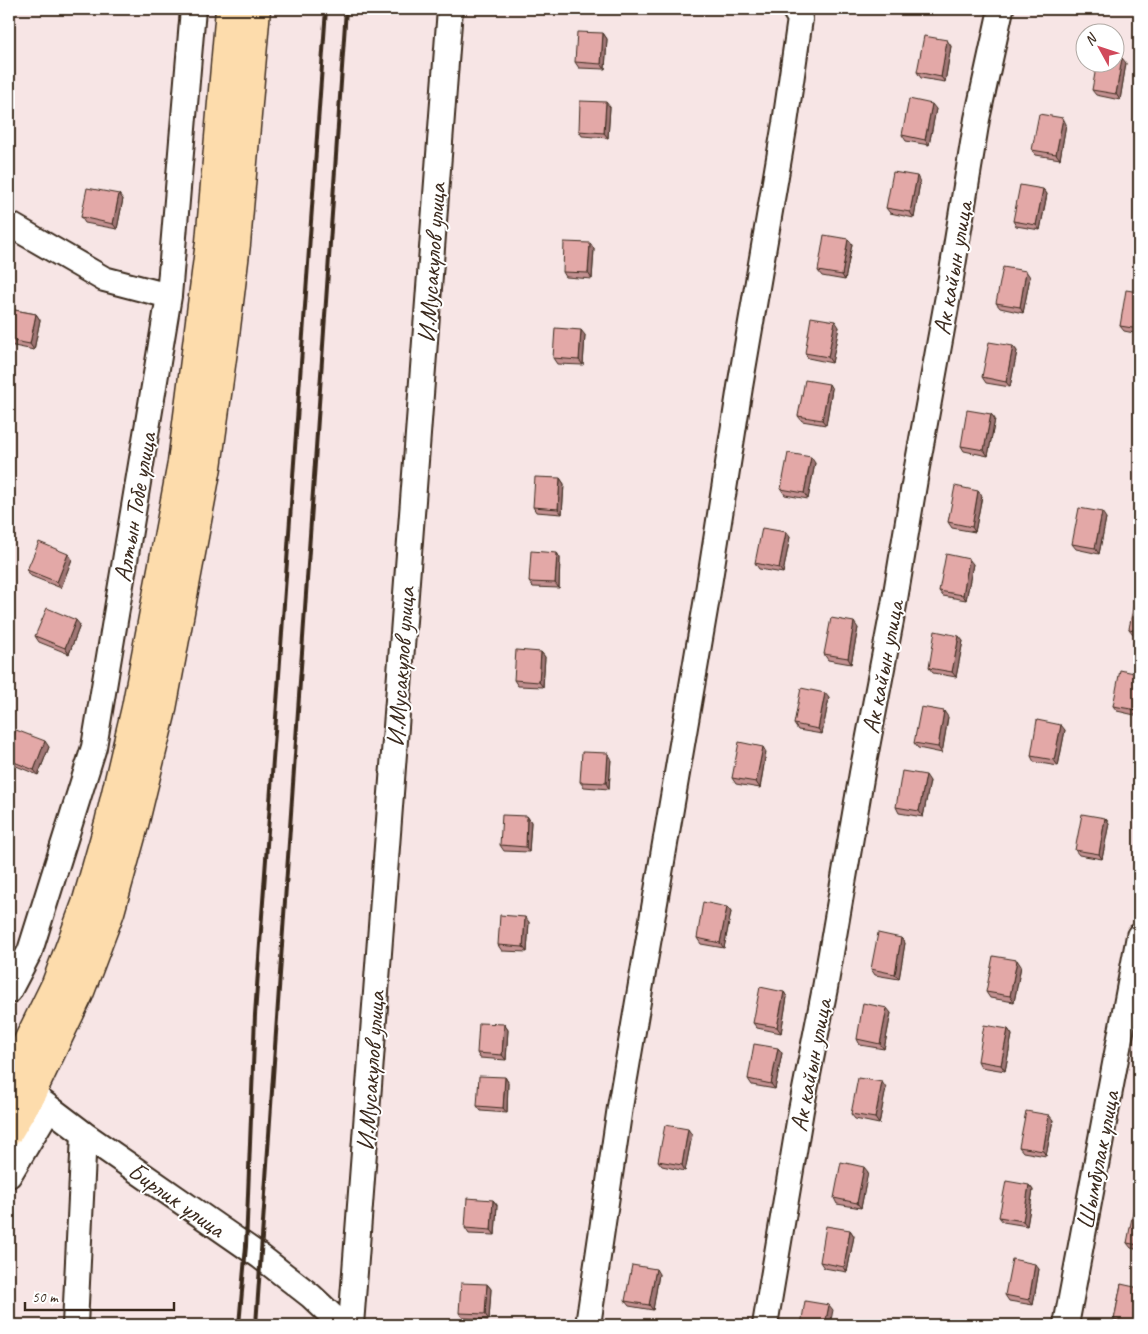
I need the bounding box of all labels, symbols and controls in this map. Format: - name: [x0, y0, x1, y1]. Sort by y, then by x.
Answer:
- north arrow: [1076, 22, 1126, 72]
- text: N: [1081, 29, 1101, 49]
- street label: И.Мусакулов улица: [410, 180, 454, 344]
- street label: Ак кайын улица: [926, 196, 981, 337]
- street label: Алтын Тобе улица: [106, 428, 164, 584]
- street label: И.Мусакулов улица: [379, 584, 423, 748]
- street label: Ак кайын улица: [854, 595, 912, 736]
- street label: И.Мусакулов улица: [349, 988, 393, 1152]
- street label: Ак кайын улица: [782, 993, 840, 1134]
- street label: Шымбулак улица: [1069, 1086, 1127, 1232]
- street label: Бирлик улица: [122, 1155, 233, 1246]
- scale bar: [25, 1279, 174, 1311]
- text: 50 m: [32, 1288, 59, 1307]

